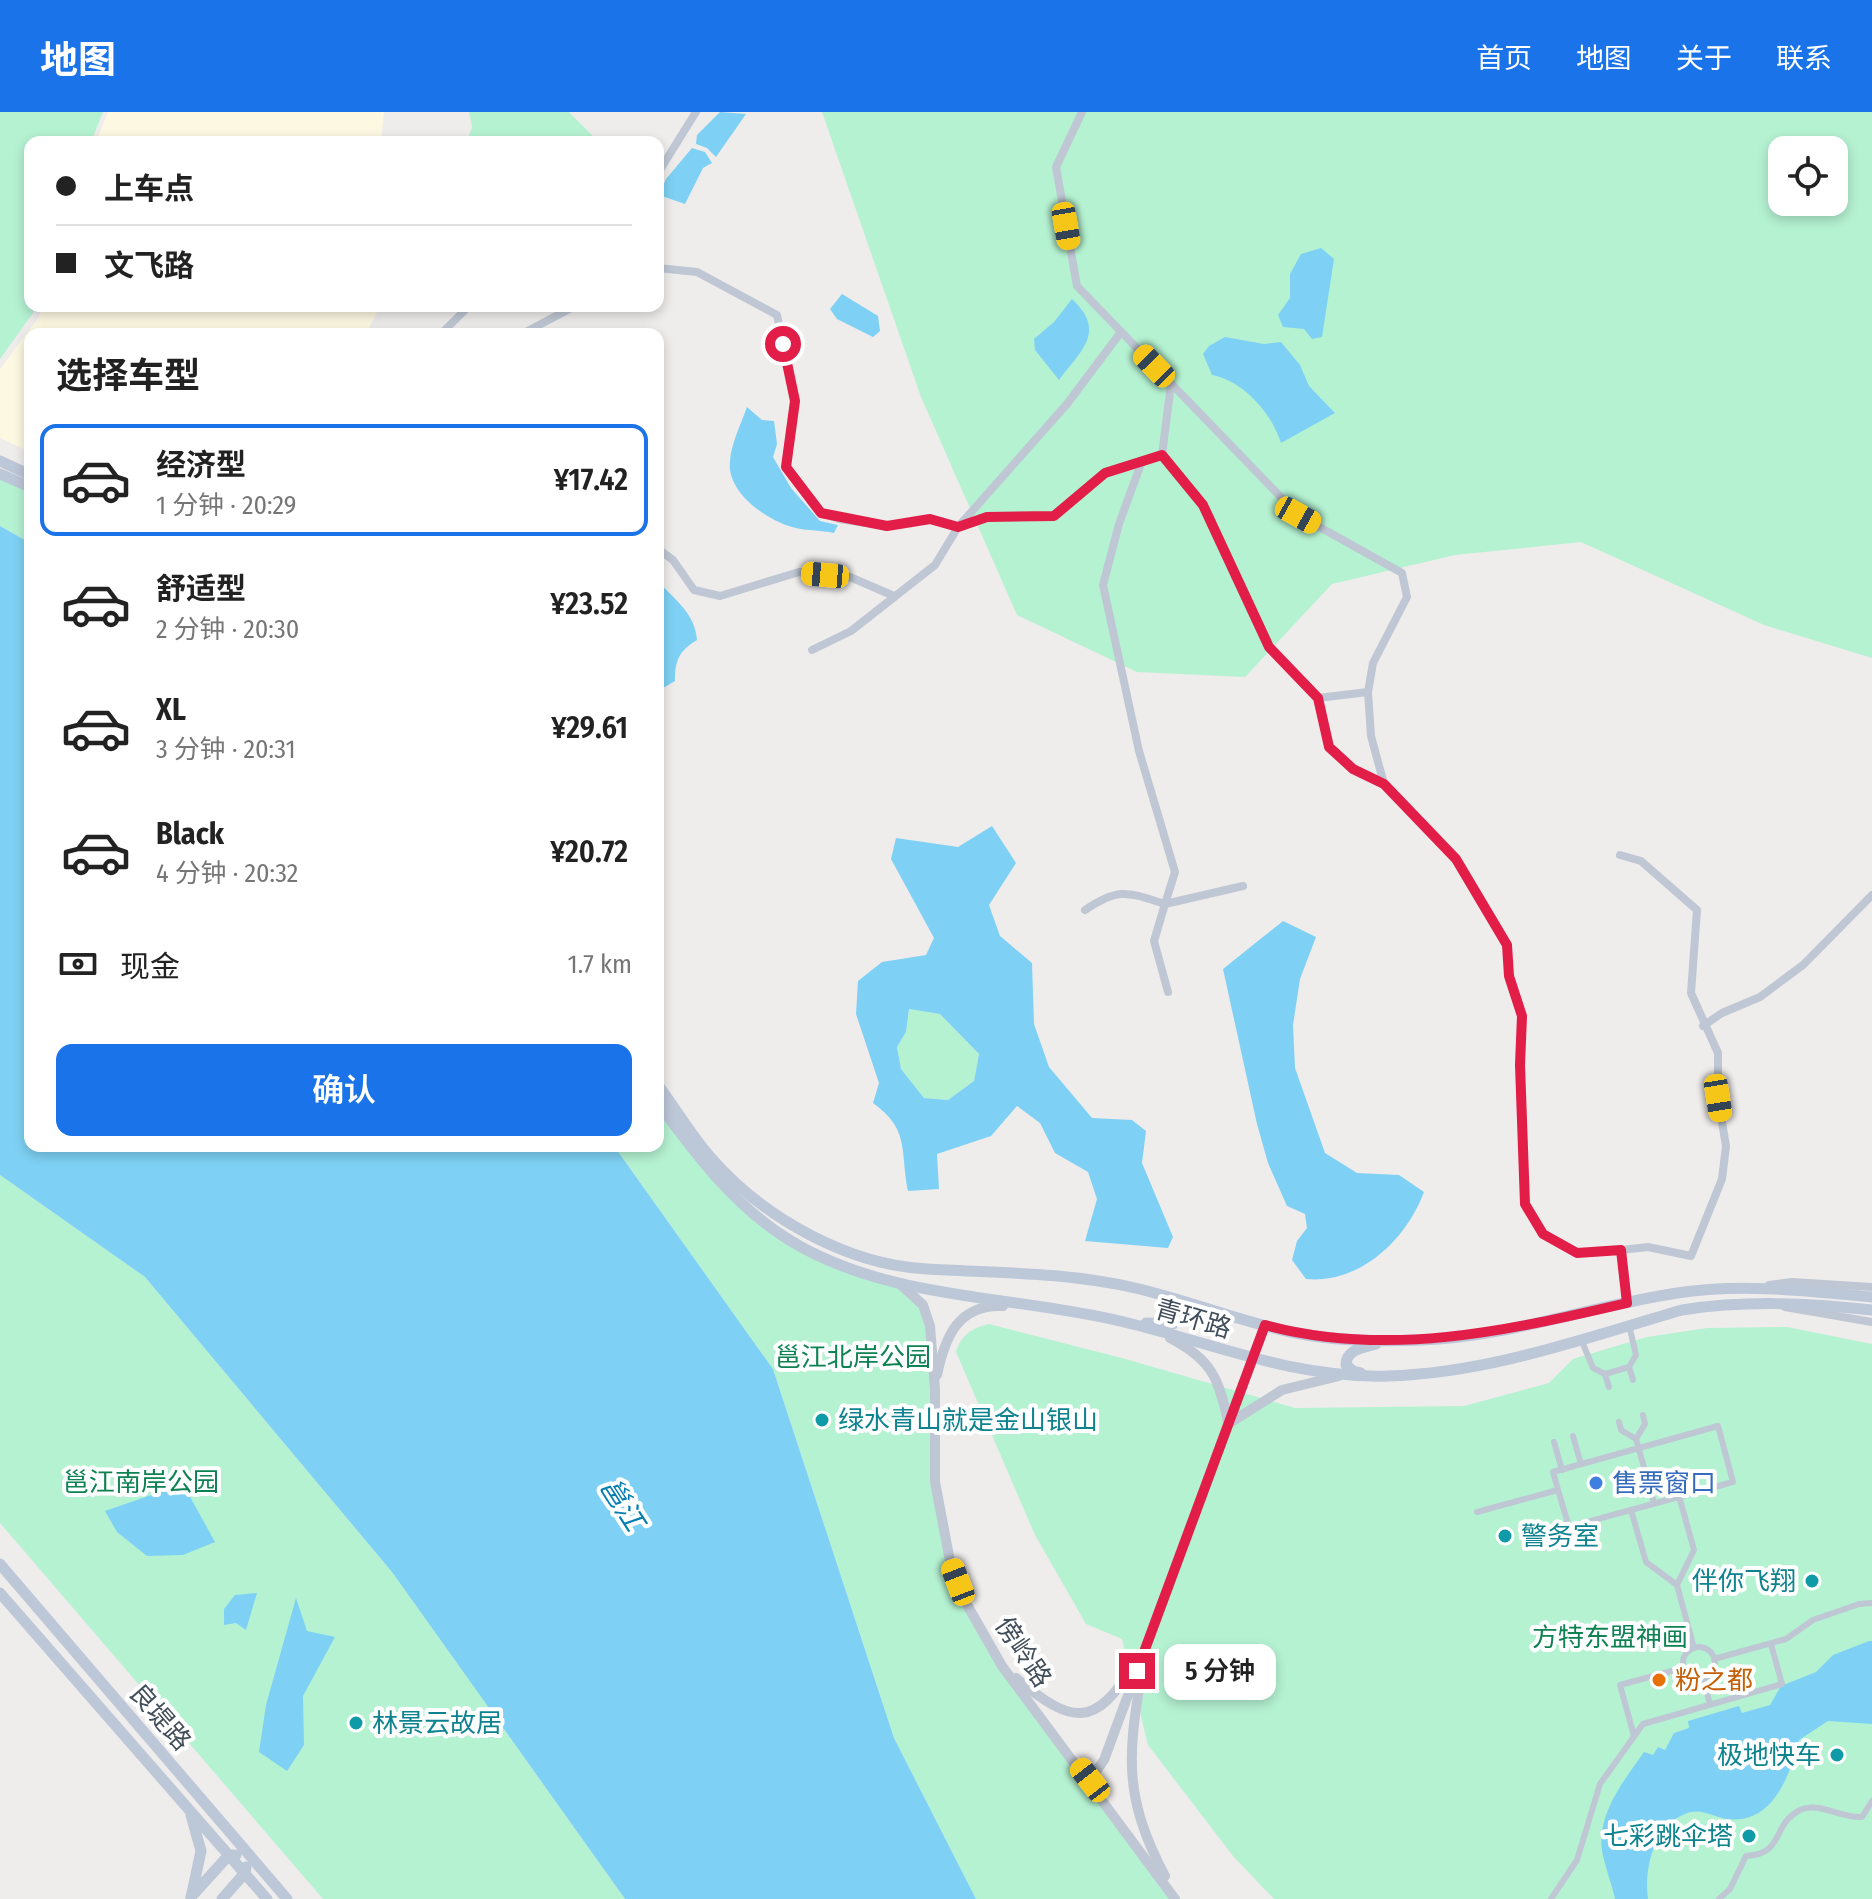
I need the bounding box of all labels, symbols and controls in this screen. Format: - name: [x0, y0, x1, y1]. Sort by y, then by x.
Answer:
- text: 地图: [40, 37, 116, 83]
- text: 首页: [1476, 42, 1532, 75]
- text: 地图: [1576, 42, 1632, 75]
- text: 关于: [1676, 42, 1732, 75]
- text: 联系: [1776, 42, 1832, 75]
- map controls: [1768, 136, 1848, 216]
- button: locate: [1768, 136, 1848, 216]
- text: 上车点: [104, 171, 194, 207]
- car: [1050, 200, 1082, 252]
- text: 文飞路: [104, 248, 194, 284]
- route start: [765, 326, 801, 362]
- car: [1129, 340, 1179, 392]
- text: 选择车型: [56, 354, 200, 398]
- icon: car: [60, 444, 132, 516]
- text: 经济型: [156, 447, 246, 483]
- text: ¥17.42: [554, 462, 628, 498]
- text: 1 分钟 · 20:29: [156, 490, 296, 521]
- car: [1271, 493, 1325, 537]
- car: [800, 561, 850, 589]
- icon: car: [60, 568, 132, 640]
- text: 舒适型: [156, 571, 246, 607]
- text: ¥23.52: [550, 586, 628, 622]
- text: 2 分钟 · 20:30: [156, 614, 299, 645]
- icon: car: [60, 692, 132, 764]
- text: XL: [156, 692, 186, 728]
- text: ¥29.61: [551, 710, 628, 746]
- text: 3 分钟 · 20:31: [156, 734, 296, 765]
- icon: car: [60, 816, 132, 888]
- text: Black: [156, 816, 224, 852]
- text: ¥20.72: [550, 834, 628, 870]
- text: 4 分钟 · 20:32: [156, 858, 298, 889]
- icon: cash: [56, 942, 100, 986]
- text: 现金: [120, 949, 180, 985]
- text: 1.7 km: [568, 949, 632, 980]
- button: 确认: [56, 1044, 632, 1136]
- car: [1702, 1072, 1734, 1124]
- street label: 青环路: [1151, 1293, 1235, 1345]
- park label: 邕江北岸公园: [775, 1342, 931, 1373]
- place label: 绿水青山就是金山银山: [838, 1405, 1098, 1436]
- marker: 绿水青山就是金山银山: [813, 1411, 831, 1429]
- park label: 邕江南岸公园: [63, 1467, 219, 1498]
- place label: 售票窗口: [1612, 1468, 1716, 1499]
- water label: 邕江: [593, 1472, 653, 1539]
- marker: 售票窗口: [1587, 1474, 1605, 1492]
- place label: 警务室: [1521, 1521, 1599, 1552]
- marker: 警务室: [1496, 1527, 1514, 1545]
- car: [938, 1555, 978, 1609]
- place label: 伴你飞翔: [1692, 1566, 1796, 1597]
- marker: 伴你飞翔: [1803, 1572, 1821, 1590]
- street label: 傍岭路: [988, 1611, 1058, 1693]
- park label: 方特东盟神画: [1532, 1622, 1688, 1653]
- callout: 5 分钟: [1165, 1643, 1277, 1699]
- route end: [1119, 1653, 1155, 1689]
- text: 5 分钟: [1185, 1656, 1255, 1687]
- place label: 粉之都: [1675, 1665, 1753, 1696]
- marker: 粉之都: [1650, 1671, 1668, 1689]
- street label: 良堤路: [123, 1677, 197, 1757]
- place label: 林景云故居: [372, 1708, 502, 1739]
- marker: 林景云故居: [347, 1714, 365, 1732]
- place label: 极地快车: [1717, 1740, 1821, 1771]
- marker: 极地快车: [1828, 1746, 1846, 1764]
- car: [1066, 1754, 1114, 1806]
- place label: 七彩跳伞塔: [1603, 1821, 1733, 1852]
- marker: 七彩跳伞塔: [1740, 1827, 1758, 1845]

